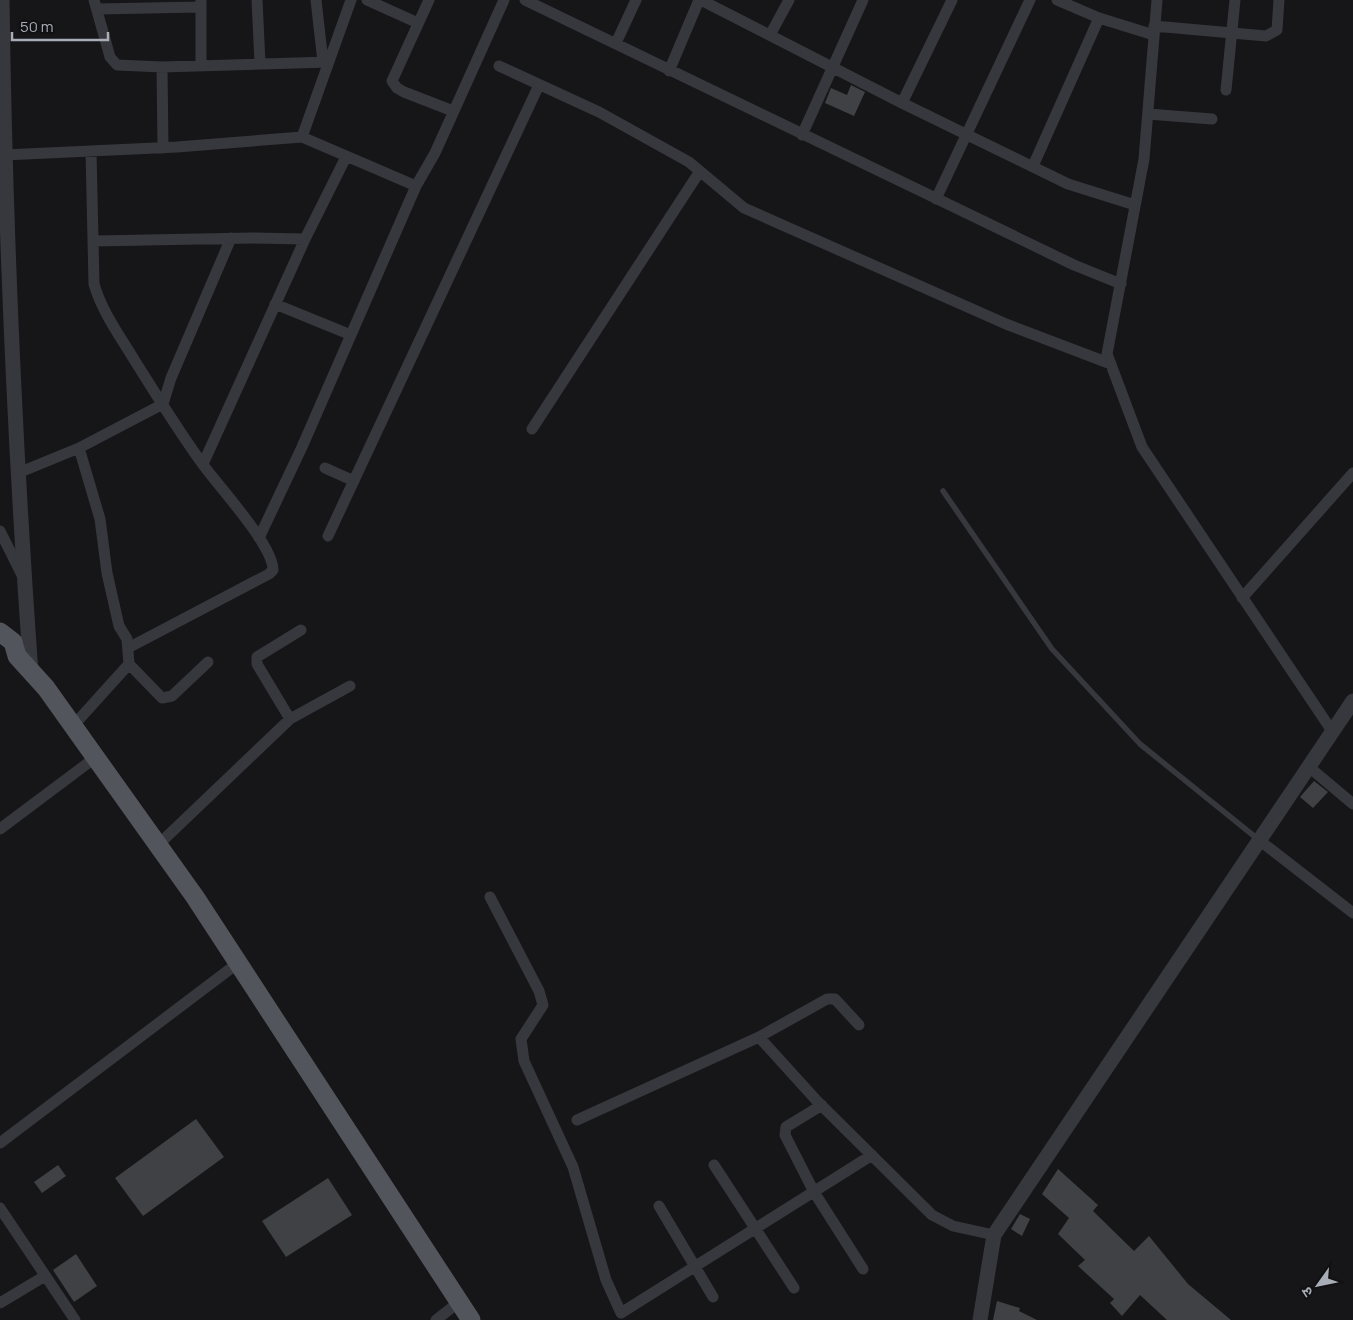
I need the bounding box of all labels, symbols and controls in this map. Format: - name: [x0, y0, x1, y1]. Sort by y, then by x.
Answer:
- scale bar: [12, 10, 109, 42]
- text: 50 m: [20, 16, 54, 37]
- north arrow: [1293, 1260, 1343, 1310]
- text: उ: [1296, 1283, 1317, 1301]

